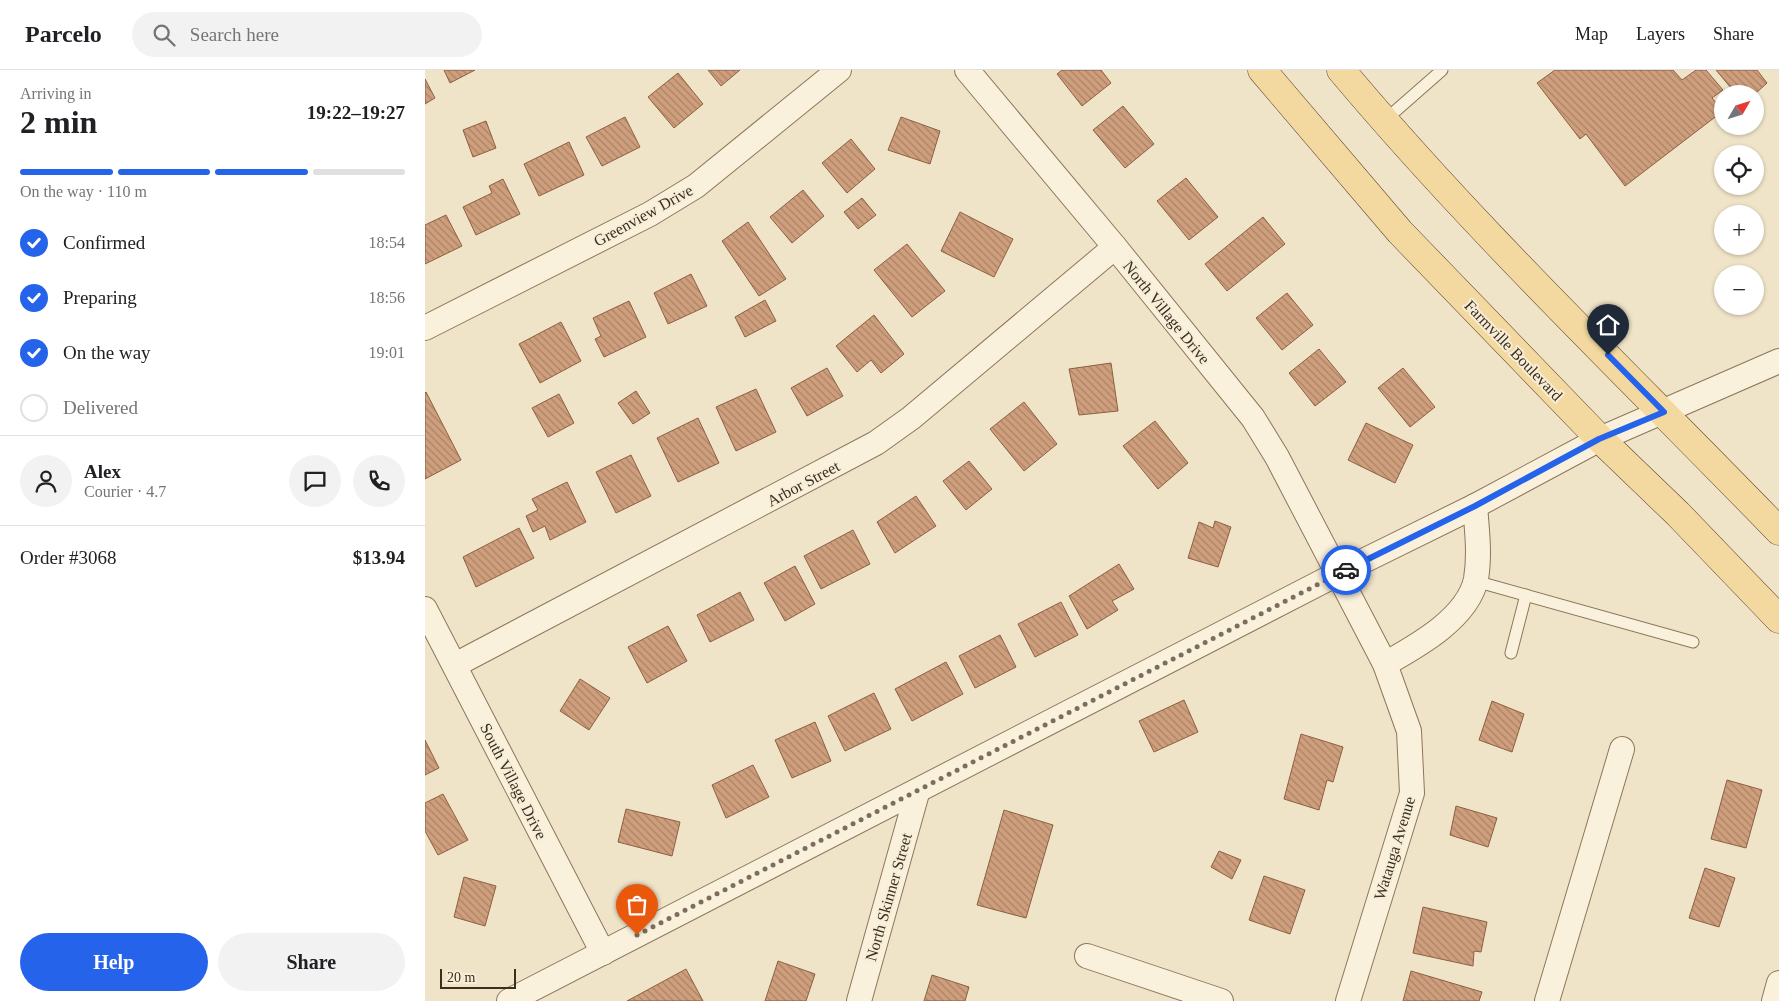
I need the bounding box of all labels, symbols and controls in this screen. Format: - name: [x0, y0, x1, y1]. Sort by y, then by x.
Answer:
- search box: [132, 12, 482, 57]
- text: Parcelo: [25, 21, 102, 47]
- icon: search: [150, 21, 178, 49]
- text: Search here: [190, 24, 279, 45]
- text: Map: [1575, 24, 1608, 44]
- text: Layers: [1636, 24, 1685, 44]
- text: Share: [1713, 24, 1754, 44]
- text: Arriving in: [20, 85, 92, 102]
- north arrow: [1714, 85, 1764, 135]
- map controls: [1714, 85, 1764, 315]
- text: 19:22–19:27: [307, 102, 405, 123]
- text: 2 min: [20, 104, 97, 140]
- button: locate: [1714, 145, 1764, 195]
- street label: Greenview Drive: [591, 181, 696, 250]
- text: On the way · 110 m: [20, 183, 147, 200]
- button: +: [1714, 205, 1764, 255]
- icon: check: [20, 229, 48, 257]
- text: Confirmed: [63, 232, 145, 253]
- text: 18:54: [369, 234, 405, 251]
- street label: North Village Drive: [1119, 257, 1213, 368]
- button: −: [1714, 265, 1764, 315]
- icon: check: [20, 284, 48, 312]
- text: Preparing: [63, 287, 137, 308]
- text: 18:56: [369, 289, 405, 306]
- street label: Farmville Boulevard: [1461, 297, 1566, 404]
- pin: [1587, 304, 1629, 355]
- icon: home: [1594, 311, 1622, 339]
- icon: check: [20, 339, 48, 367]
- text: On the way: [63, 342, 151, 363]
- text: 19:01: [369, 344, 405, 361]
- text: Delivered: [63, 397, 138, 418]
- button: person: [20, 455, 72, 507]
- button: chat: [289, 455, 341, 507]
- button: phone: [353, 455, 405, 507]
- street label: Arbor Street: [764, 457, 843, 510]
- text: Alex: [84, 461, 121, 482]
- text: Courier · 4.7: [84, 483, 166, 500]
- courier: [1321, 545, 1371, 595]
- text: Order #3068: [20, 547, 117, 568]
- text: $13.94: [353, 547, 405, 568]
- icon: car: [1332, 556, 1360, 584]
- street label: South Village Drive: [476, 721, 550, 842]
- street label: Watauga Avenue: [1371, 794, 1419, 902]
- street label: North Skinner Street: [862, 831, 915, 963]
- pin: [616, 884, 658, 935]
- icon: bag: [623, 891, 651, 919]
- button: Help: [20, 933, 208, 991]
- button: Share: [218, 933, 405, 991]
- scale bar: [440, 966, 516, 989]
- text: 20 m: [447, 970, 475, 985]

